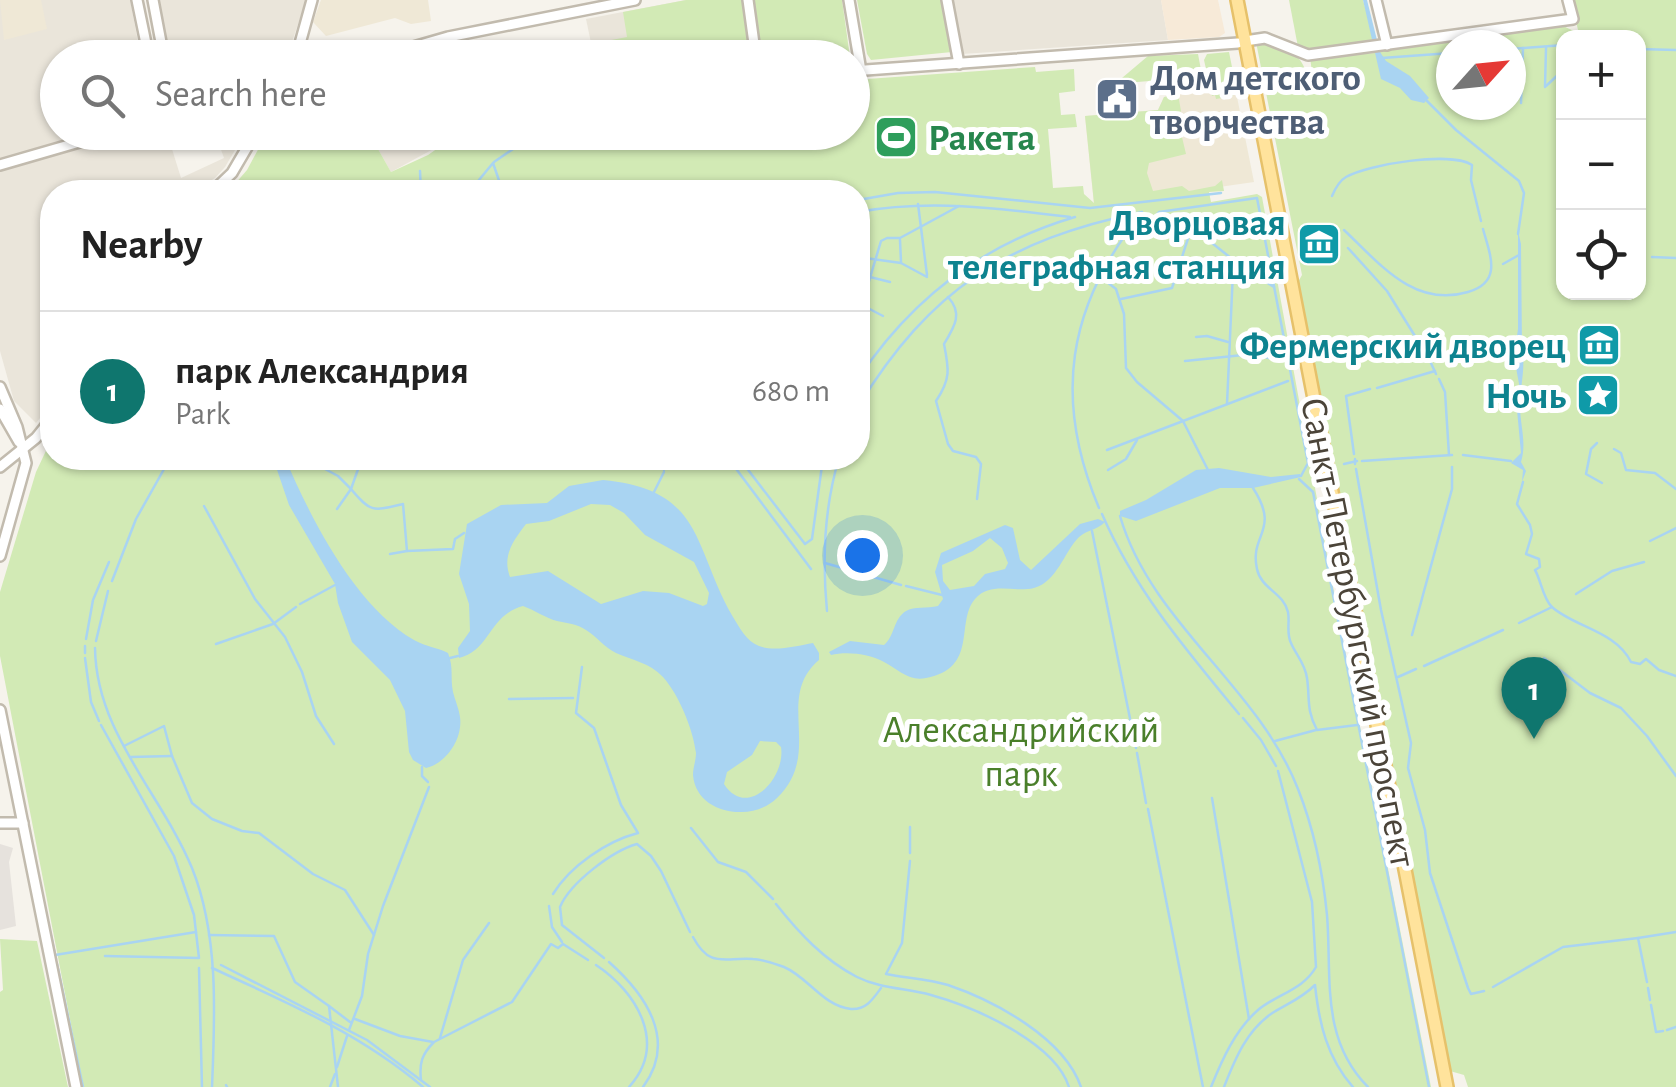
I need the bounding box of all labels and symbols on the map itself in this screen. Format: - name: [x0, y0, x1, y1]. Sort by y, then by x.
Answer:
- north arrow: [1436, 30, 1526, 120]
- place label: Дом детского творчества: [1149, 60, 1361, 142]
- public building icon: Дом детского творчества: [1094, 76, 1140, 122]
- sports icon: Ракета: [873, 114, 919, 160]
- place label: Ракета: [928, 120, 1036, 158]
- place label: Дворцовая телеграфная станция: [947, 205, 1286, 287]
- museum icon: Дворцовая телеграфная станция: [1296, 221, 1342, 267]
- museum icon: Фермерский дворец: [1576, 322, 1622, 368]
- place label: Фермерский дворец: [1239, 328, 1566, 366]
- place icon: Ночь: [1575, 372, 1621, 418]
- place label: Ночь: [1485, 378, 1566, 416]
- street label: Санкт-Петербургский проспект: [1293, 394, 1421, 871]
- your location: [837, 530, 888, 581]
- pin: 1: [1502, 656, 1566, 739]
- park label: Александрийский парк: [883, 712, 1159, 794]

